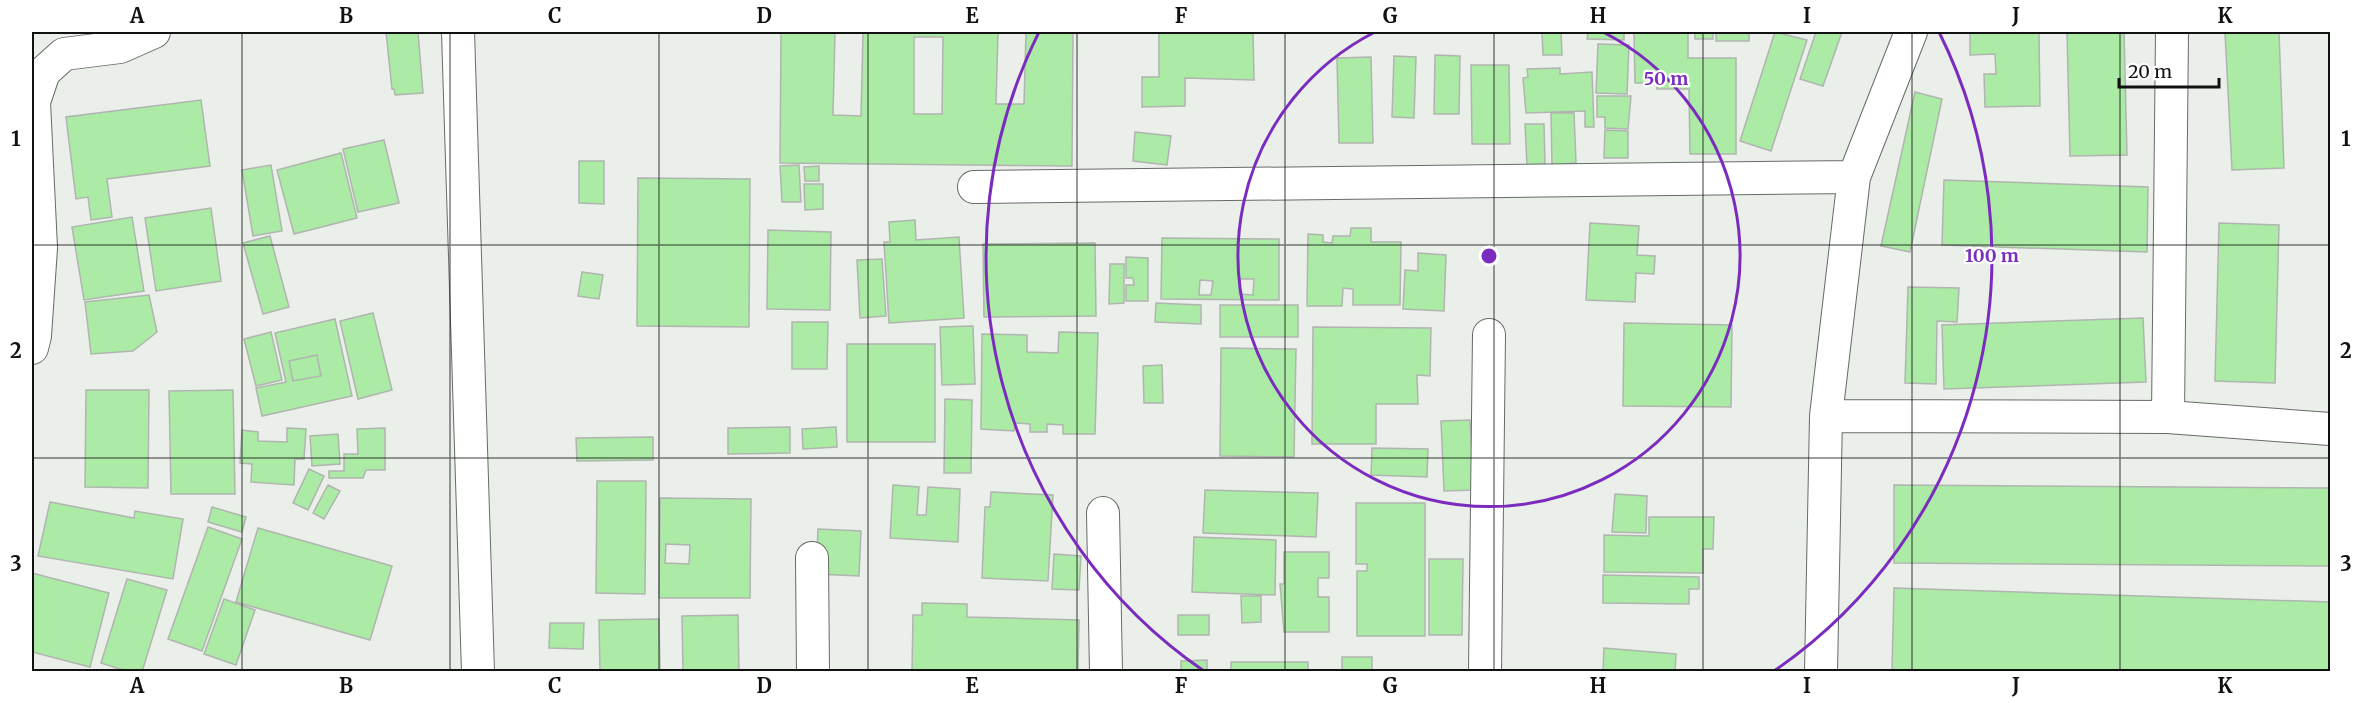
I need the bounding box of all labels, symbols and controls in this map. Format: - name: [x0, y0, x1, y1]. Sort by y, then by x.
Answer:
- text: A: [129, 3, 145, 28]
- text: B: [339, 3, 353, 28]
- text: C: [548, 3, 562, 28]
- text: D: [756, 3, 772, 28]
- text: E: [965, 3, 979, 28]
- text: F: [1175, 3, 1188, 28]
- text: G: [1383, 3, 1398, 28]
- text: H: [1590, 3, 1606, 28]
- text: I: [1803, 3, 1811, 28]
- text: J: [2011, 3, 2020, 28]
- text: K: [2218, 3, 2233, 28]
- scale bar: [2119, 51, 2220, 89]
- text: 20 m: [2128, 60, 2172, 83]
- text: 50 m: [1644, 67, 1688, 90]
- text: 1: [11, 126, 21, 151]
- text: 1: [2341, 126, 2351, 151]
- text: 100 m: [1965, 244, 2019, 267]
- centre of rings: [1479, 246, 1499, 266]
- text: 2: [10, 338, 22, 363]
- text: 2: [2340, 338, 2352, 363]
- text: 3: [10, 551, 22, 576]
- text: 3: [2340, 551, 2352, 576]
- text: A: [129, 673, 145, 698]
- text: B: [339, 673, 353, 698]
- text: C: [548, 673, 562, 698]
- text: D: [756, 673, 772, 698]
- text: E: [965, 673, 979, 698]
- text: F: [1175, 673, 1188, 698]
- text: G: [1383, 673, 1398, 698]
- text: H: [1590, 673, 1606, 698]
- text: I: [1803, 673, 1811, 698]
- text: J: [2011, 673, 2020, 698]
- text: K: [2218, 673, 2233, 698]

